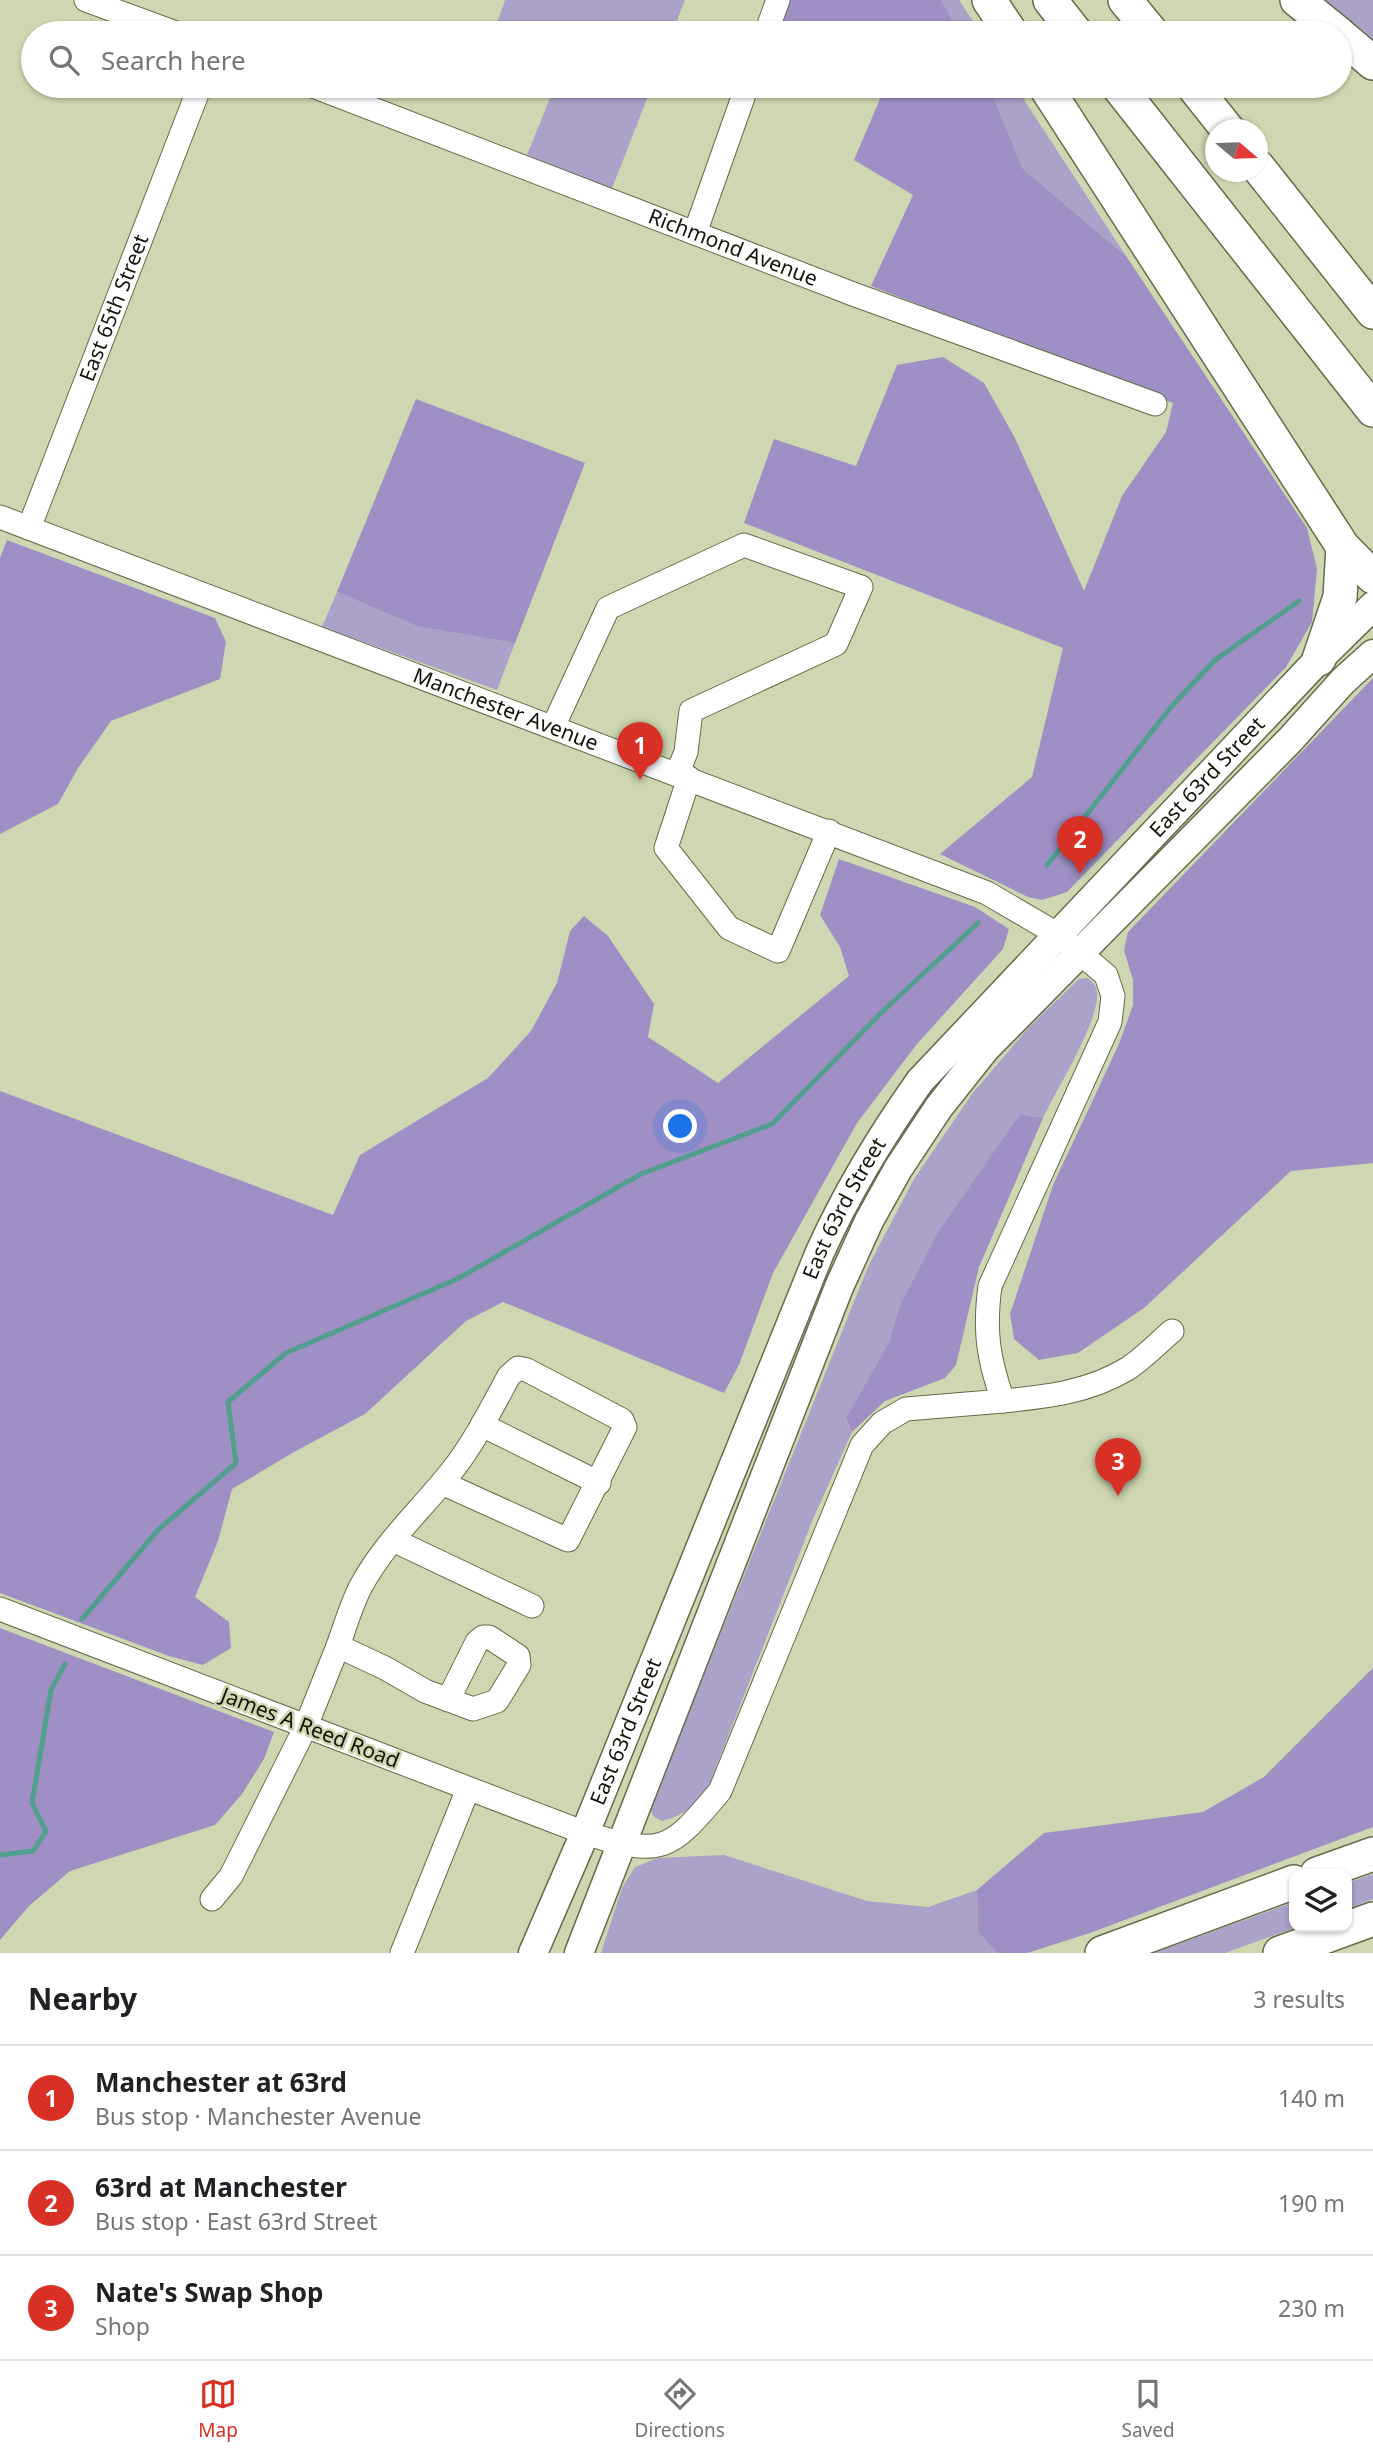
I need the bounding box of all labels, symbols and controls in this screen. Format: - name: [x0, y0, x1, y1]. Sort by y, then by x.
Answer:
- search box: [21, 21, 1352, 98]
- icon: search: [45, 41, 83, 79]
- text: Search here: [101, 42, 246, 78]
- north arrow: [1205, 119, 1268, 182]
- street label: Richmond Avenue: [645, 202, 822, 292]
- street label: East 65th Street: [72, 230, 154, 385]
- street label: Manchester Avenue: [409, 661, 603, 757]
- street label: East 63rd Street: [1143, 710, 1271, 843]
- pin: 1: [617, 722, 663, 780]
- pin: 2: [1057, 816, 1103, 874]
- your location: [663, 1109, 697, 1143]
- street label: East 63rd Street: [795, 1132, 892, 1283]
- pin: 3: [1095, 1438, 1141, 1496]
- street label: East 63rd Street: [583, 1653, 667, 1809]
- street label: James A Reed Road: [215, 1679, 404, 1774]
- map controls: [1289, 1869, 1352, 1932]
- button: layers: [1289, 1869, 1352, 1932]
- text: Nearby: [28, 1978, 137, 2019]
- text: 3 results: [1253, 1983, 1345, 2015]
- text: Manchester at 63rd: [95, 2064, 347, 2100]
- text: 1: [44, 2082, 58, 2114]
- text: 140 m: [1278, 2082, 1345, 2114]
- text: Bus stop · Manchester Avenue: [95, 2100, 421, 2132]
- text: 63rd at Manchester: [95, 2169, 347, 2205]
- text: 2: [44, 2187, 58, 2219]
- text: 190 m: [1278, 2187, 1345, 2219]
- text: Bus stop · East 63rd Street: [95, 2205, 377, 2237]
- text: Nate's Swap Shop: [95, 2274, 323, 2310]
- text: 3: [44, 2292, 58, 2324]
- text: 230 m: [1278, 2292, 1345, 2324]
- text: Shop: [95, 2310, 150, 2342]
- tab: Map: [198, 2375, 238, 2443]
- tab: Directions: [635, 2375, 725, 2443]
- tab: Saved: [1121, 2375, 1175, 2443]

